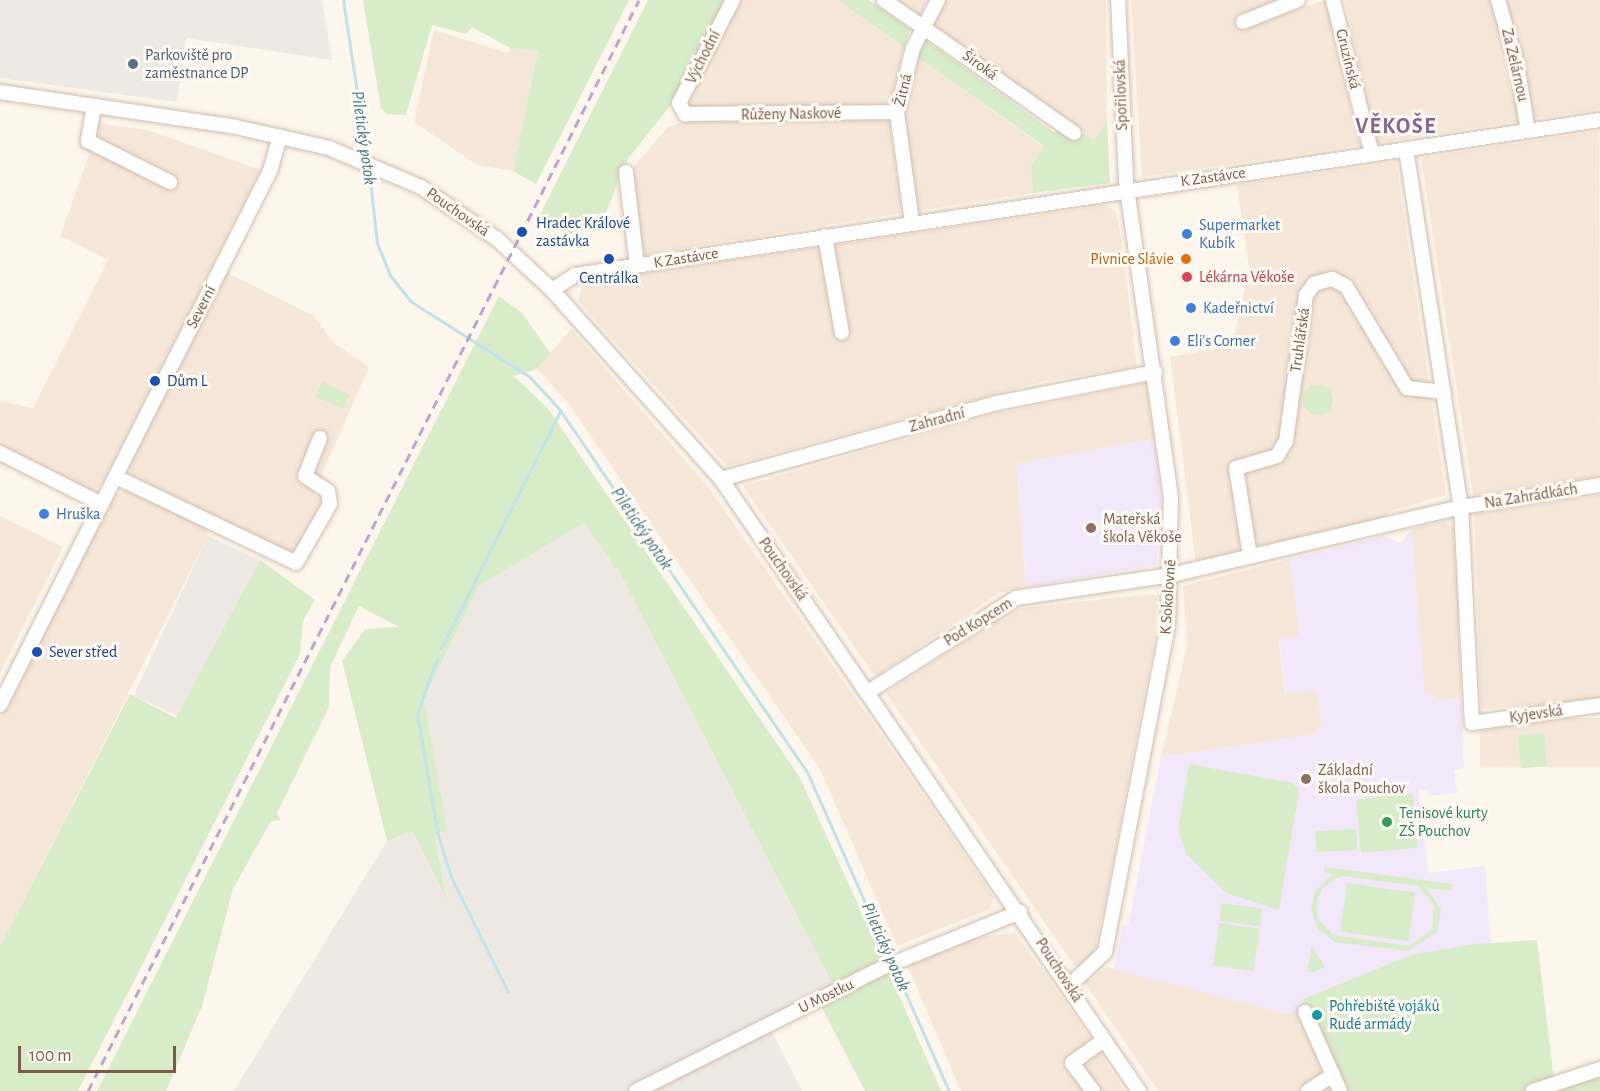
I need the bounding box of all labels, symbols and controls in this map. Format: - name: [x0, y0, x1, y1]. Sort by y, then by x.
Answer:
- street label: Východní: [681, 27, 725, 87]
- street label: Gruzínská: [1331, 27, 1365, 91]
- street label: Za Zelárnou: [1497, 27, 1533, 103]
- place label: Parkoviště pro zaměstnance DP: [145, 45, 249, 83]
- street label: Široká: [959, 46, 1001, 84]
- marker: Parkoviště pro zaměstnance DP: [126, 57, 140, 71]
- street label: Spořilovská: [1110, 59, 1132, 131]
- street label: Žitná: [890, 72, 916, 108]
- water label: Piletický potok: [346, 89, 380, 187]
- street label: Růženy Naskové: [741, 104, 841, 124]
- district label: VĚKOŠE: [1355, 114, 1437, 140]
- street label: K Zastávce: [1179, 163, 1247, 191]
- street label: Pouchovská: [423, 183, 493, 241]
- place label: Hradec Králové zastávka: [536, 213, 630, 251]
- place label: Supermarket Kubík: [1199, 215, 1280, 253]
- marker: Hradec Králové zastávka: [513, 223, 531, 241]
- marker: Supermarket Kubík: [1180, 227, 1194, 241]
- street label: K Zastávce: [652, 243, 720, 273]
- place label: Pivnice Slávie: [1090, 249, 1174, 269]
- marker: Centrálka: [602, 252, 616, 266]
- marker: Pivnice Slávie: [1179, 252, 1193, 266]
- place label: Lékárna Věkoše: [1199, 267, 1294, 287]
- place label: Centrálka: [579, 268, 639, 288]
- marker: Lékárna Věkoše: [1180, 270, 1194, 284]
- street label: Severní: [182, 282, 220, 332]
- place label: Kadeřnictví: [1203, 298, 1274, 318]
- marker: Kadeřnictví: [1184, 301, 1198, 315]
- street label: Truhlářská: [1286, 306, 1314, 374]
- place label: Eli's Corner: [1187, 331, 1255, 351]
- marker: Eli's Corner: [1168, 334, 1182, 348]
- place label: Dům L: [167, 371, 207, 391]
- marker: Dům L: [148, 374, 162, 388]
- street label: Zahradní: [907, 403, 967, 437]
- street label: Na Zahrádkách: [1483, 479, 1579, 513]
- water label: Piletický potok: [605, 484, 677, 574]
- place label: Hruška: [56, 504, 100, 524]
- marker: Hruška: [37, 507, 51, 521]
- place label: Mateřská škola Věkoše: [1103, 509, 1182, 547]
- marker: Mateřská škola Věkoše: [1084, 521, 1098, 535]
- street label: Pouchovská: [754, 534, 812, 604]
- street label: K Sokolovně: [1156, 559, 1180, 635]
- street label: Pod Kopcem: [940, 593, 1016, 651]
- place label: Sever střed: [49, 642, 117, 662]
- marker: Sever střed: [30, 645, 44, 659]
- street label: Kyjevská: [1508, 701, 1564, 727]
- place label: Základní škola Pouchov: [1318, 760, 1405, 798]
- marker: Základní škola Pouchov: [1299, 772, 1313, 786]
- place label: Tenisové kurty ZŠ Pouchov: [1399, 803, 1488, 841]
- marker: Tenisové kurty ZŠ Pouchov: [1380, 815, 1394, 829]
- water label: Piletický potok: [856, 899, 914, 995]
- street label: Pouchovská: [1031, 934, 1087, 1006]
- street label: U Mostku: [795, 974, 857, 1018]
- place label: Pohřebiště vojáků Rudé armády: [1329, 996, 1440, 1034]
- marker: Pohřebiště vojáků Rudé armády: [1310, 1008, 1324, 1022]
- scale bar: [21, 1034, 178, 1072]
- text: 100 m: [29, 1047, 72, 1065]

